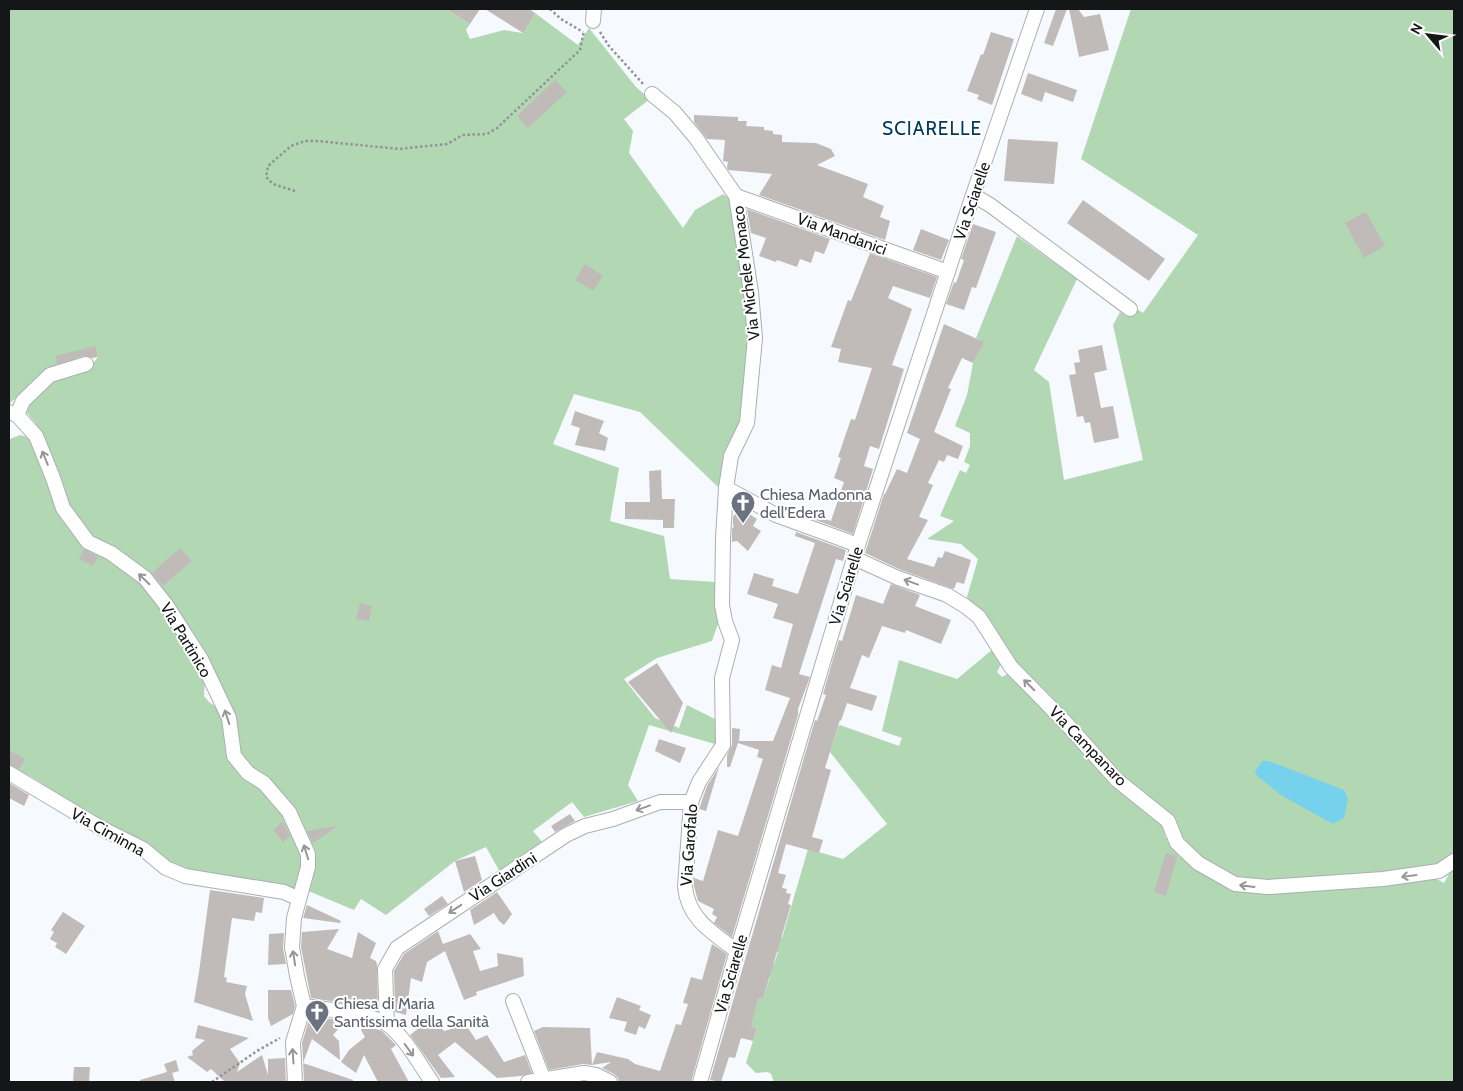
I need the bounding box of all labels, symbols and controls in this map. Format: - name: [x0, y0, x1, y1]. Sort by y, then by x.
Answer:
- north arrow: [1403, 10, 1453, 60]
- text: N: [1406, 20, 1427, 37]
- district label: SCIARELLE: [882, 117, 982, 140]
- street label: Via Sciarelle: [950, 159, 994, 243]
- street label: Via Michele Monaco: [728, 205, 764, 341]
- street label: Via Mandanici: [794, 209, 890, 259]
- one-way arrow: [40, 451, 49, 466]
- place label: Chiesa Madonna dell'Edera: [760, 485, 872, 522]
- church icon: Chiesa Madonna dell'Edera: [730, 490, 756, 524]
- street label: Via Sciarelle: [825, 544, 867, 628]
- one-way arrow: [138, 573, 150, 585]
- one-way arrow: [904, 577, 919, 586]
- street label: Via Partinico: [156, 599, 216, 681]
- one-way arrow: [1023, 679, 1036, 691]
- street label: Via Campanaro: [1045, 702, 1131, 790]
- one-way arrow: [222, 709, 232, 725]
- street label: Via Garofalo: [677, 803, 701, 887]
- street label: Via Ciminna: [68, 804, 149, 860]
- one-way arrow: [635, 804, 651, 814]
- one-way arrow: [300, 844, 310, 860]
- street label: Via Giardini: [466, 848, 540, 906]
- one-way arrow: [1401, 871, 1417, 881]
- one-way arrow: [1239, 880, 1255, 890]
- one-way arrow: [448, 904, 462, 914]
- street label: Via Sciarelle: [711, 932, 751, 1016]
- one-way arrow: [288, 951, 298, 967]
- place label: Chiesa di Maria Santissima della Sanità: [334, 994, 489, 1031]
- church icon: Chiesa di Maria Santissima della Sanità: [304, 999, 330, 1033]
- one-way arrow: [404, 1043, 414, 1057]
- one-way arrow: [289, 1048, 298, 1064]

